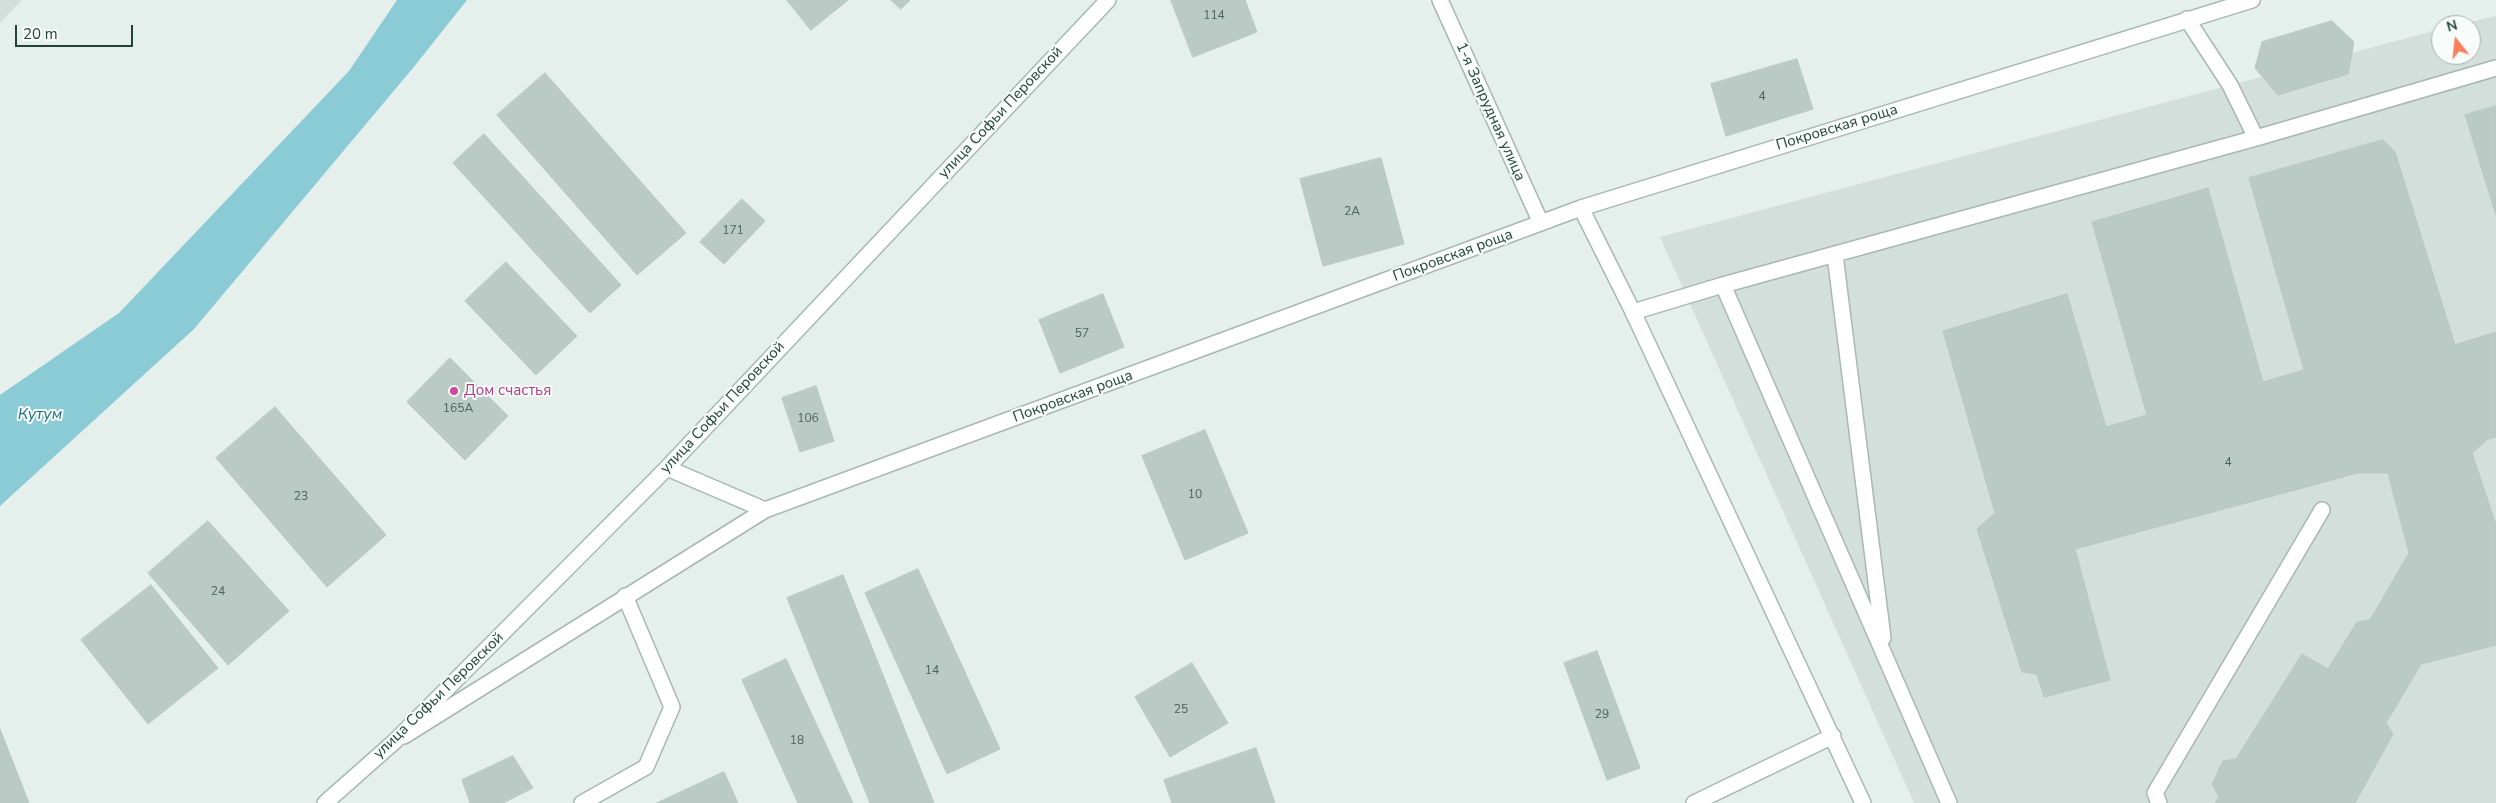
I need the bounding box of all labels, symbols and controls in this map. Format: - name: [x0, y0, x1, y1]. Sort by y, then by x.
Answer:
- house number: 114: [1203, 9, 1225, 23]
- scale bar: [18, 15, 135, 47]
- north arrow: [2431, 15, 2481, 65]
- text: N: [2444, 15, 2460, 37]
- text: 20 m: [23, 24, 58, 44]
- street label: 1-я Запрудная улица: [1451, 40, 1529, 184]
- street label: улица Софьи Перовской: [935, 43, 1067, 183]
- house number: 4: [1758, 90, 1766, 104]
- street label: Покровская роща: [1774, 101, 1900, 155]
- house number: 2А: [1344, 205, 1360, 219]
- house number: 171: [722, 224, 744, 238]
- street label: Покровская роща: [1391, 226, 1515, 286]
- house number: 57: [1075, 327, 1089, 341]
- street label: улица Софьи Перовской: [657, 338, 789, 478]
- street label: Покровская роща: [1011, 367, 1135, 427]
- place label: Дом счастья: [464, 382, 551, 400]
- marker: Дом счастья: [448, 385, 460, 397]
- house number: 165А: [443, 402, 473, 416]
- water label: Кутум: [18, 405, 62, 425]
- house number: 106: [797, 412, 819, 426]
- house number: 4: [2224, 456, 2232, 470]
- house number: 10: [1188, 488, 1202, 502]
- house number: 23: [294, 490, 308, 504]
- house number: 24: [211, 585, 225, 599]
- street label: улица Софьи Перовской: [370, 629, 508, 763]
- house number: 14: [925, 664, 939, 678]
- house number: 25: [1174, 703, 1188, 717]
- house number: 29: [1595, 708, 1609, 722]
- house number: 18: [790, 734, 804, 748]

